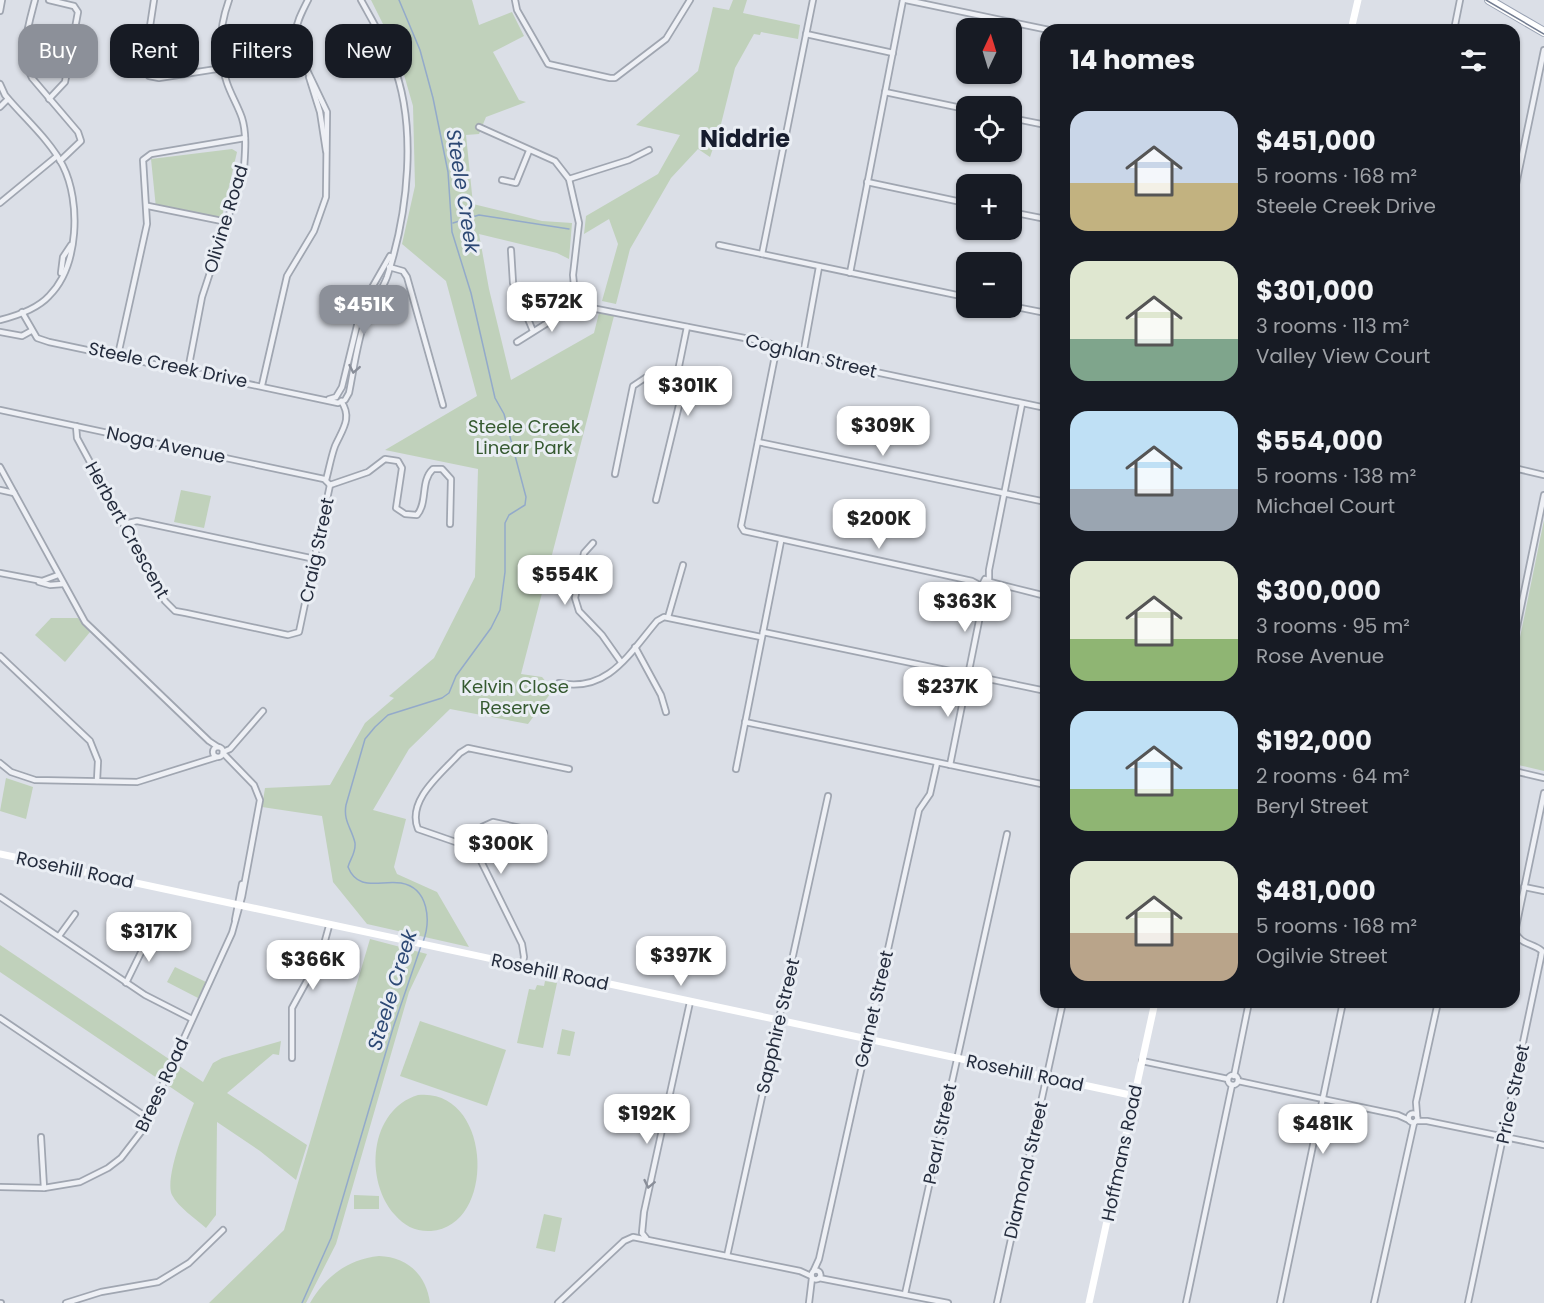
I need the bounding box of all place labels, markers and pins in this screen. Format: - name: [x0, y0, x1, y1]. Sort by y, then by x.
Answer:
- pin: $572K: [510, 282, 594, 333]
- pin: $451K: [322, 285, 406, 336]
- pin: $301K: [646, 366, 730, 417]
- pin: $309K: [841, 406, 925, 457]
- pin: $200K: [837, 499, 921, 550]
- pin: $554K: [523, 555, 607, 606]
- pin: $363K: [923, 582, 1007, 633]
- pin: $237K: [906, 667, 990, 718]
- pin: $300K: [459, 824, 543, 875]
- pin: $317K: [107, 912, 191, 963]
- pin: $397K: [639, 936, 723, 987]
- pin: $366K: [271, 940, 355, 991]
- pin: $192K: [605, 1094, 689, 1145]
- pin: $481K: [1281, 1104, 1365, 1155]

